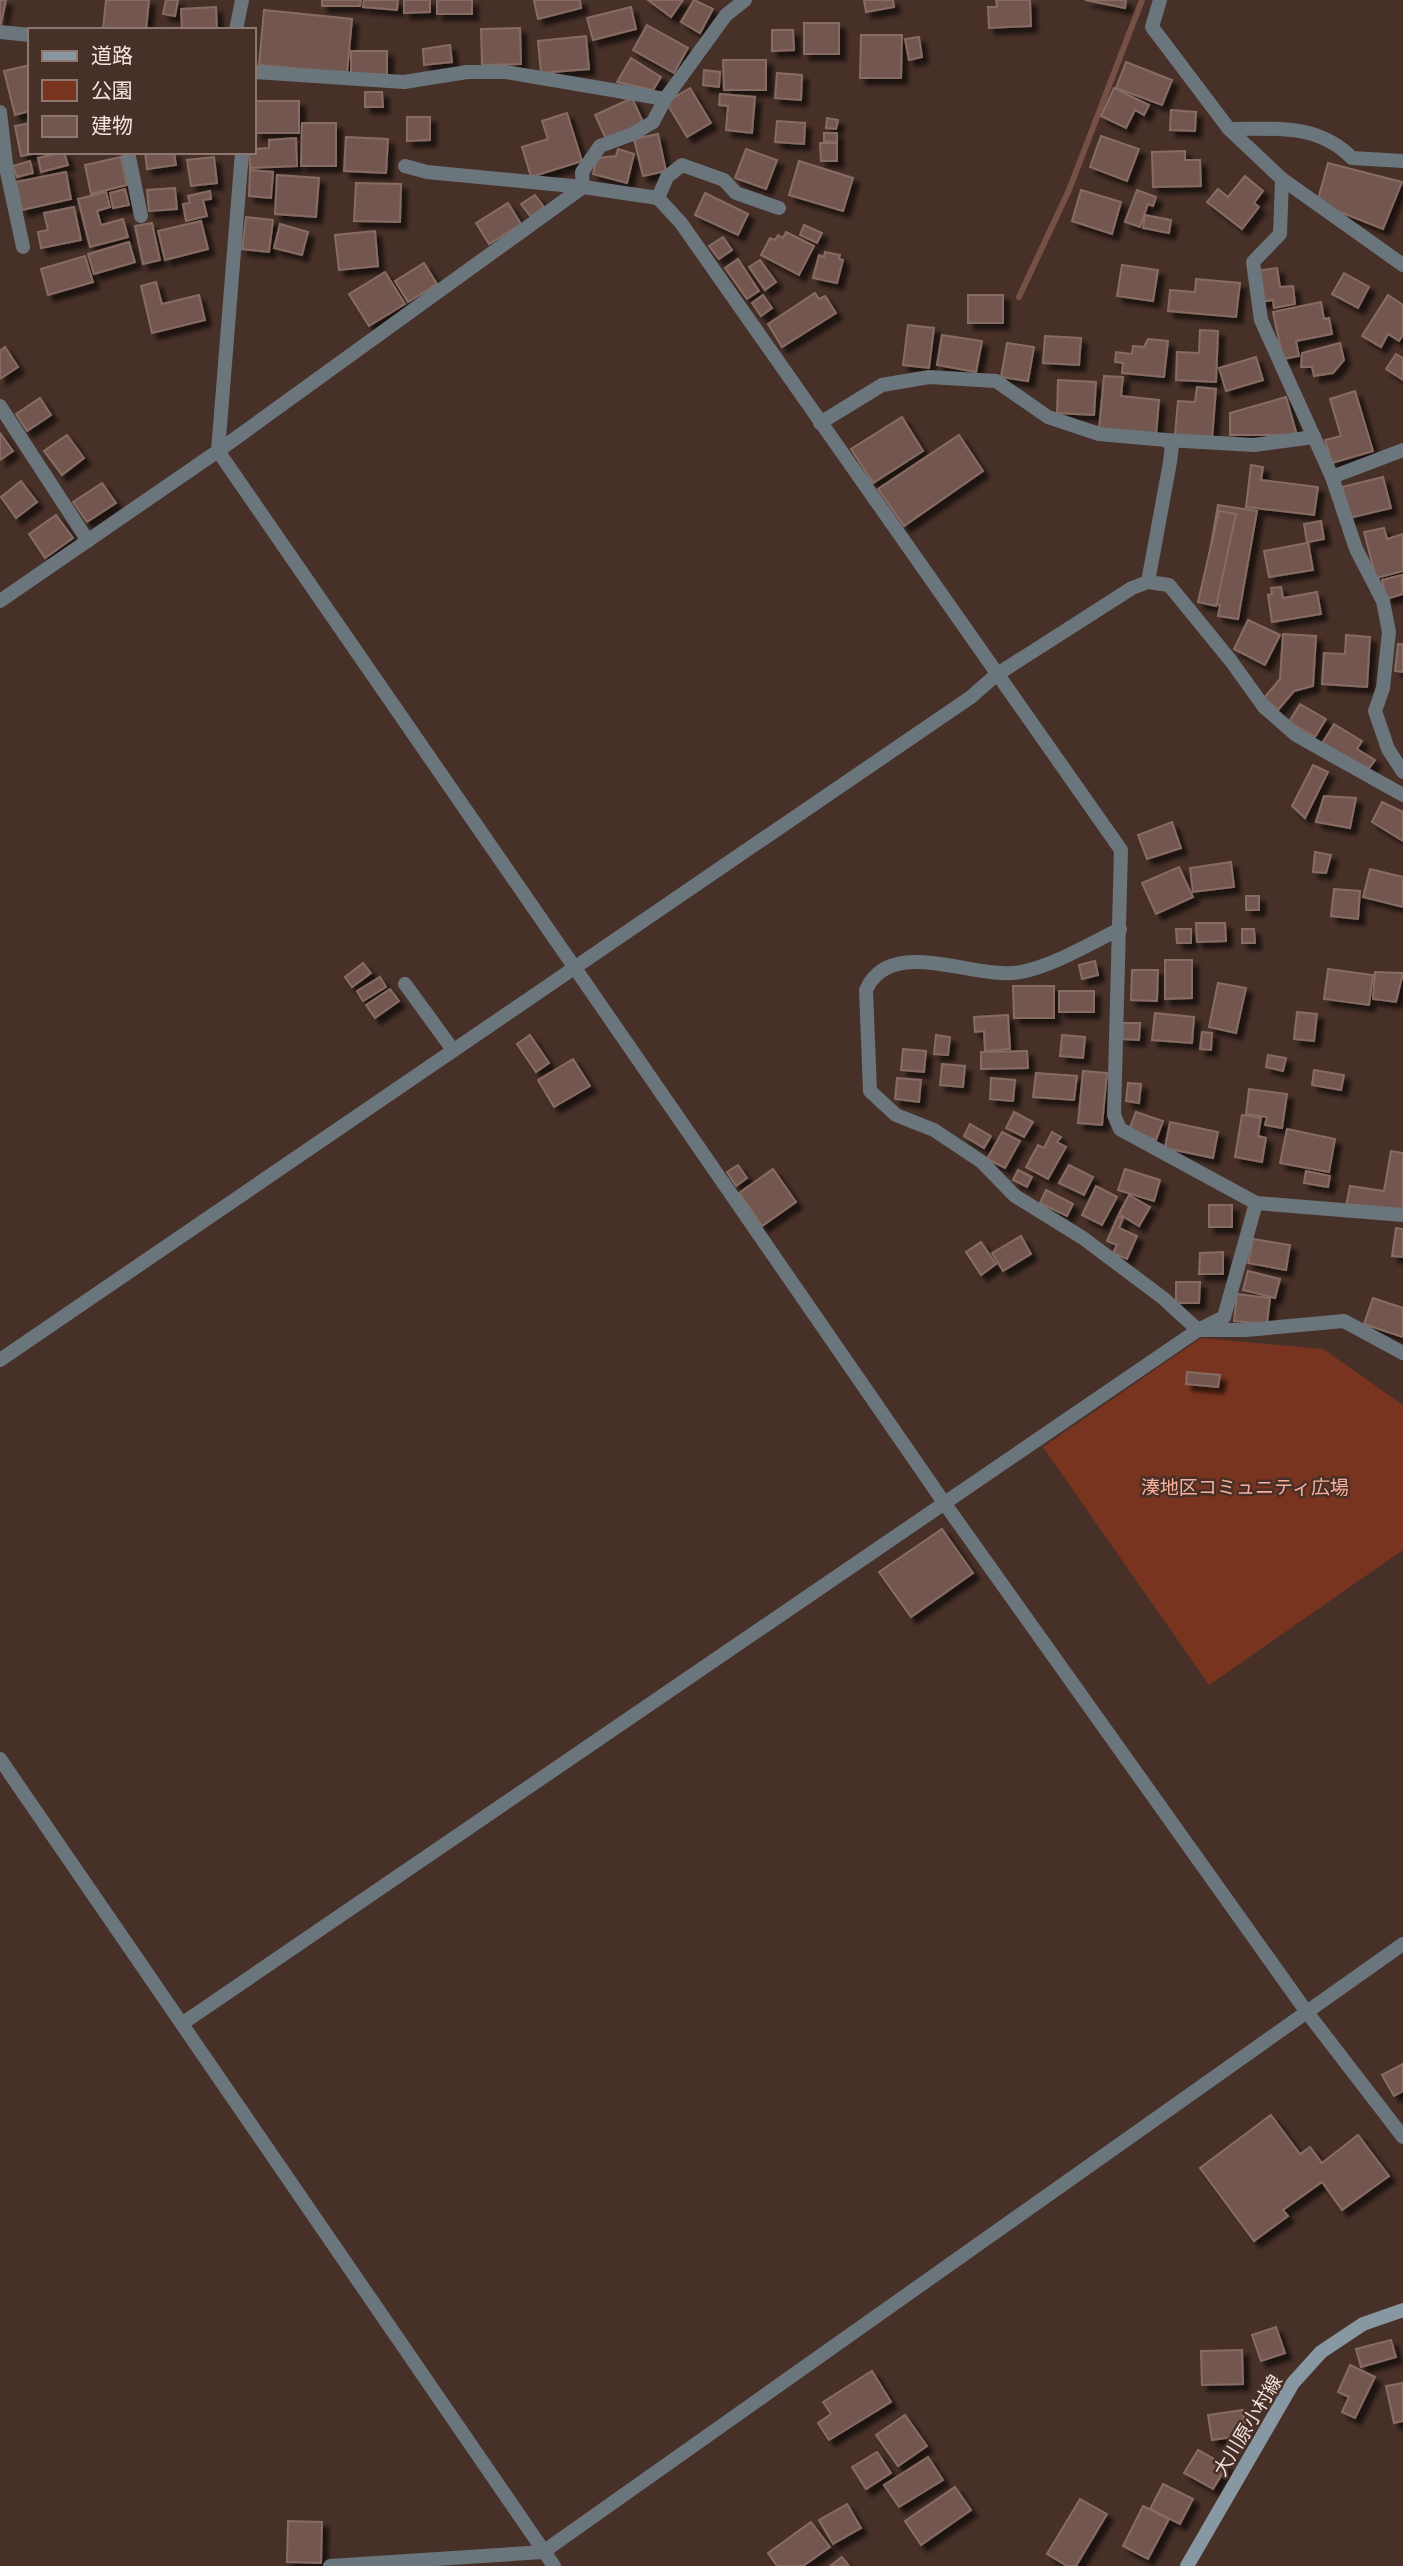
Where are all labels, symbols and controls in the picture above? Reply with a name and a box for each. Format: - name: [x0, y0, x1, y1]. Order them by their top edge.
- legend: [28, 28, 256, 154]
- text: 道路: [91, 42, 133, 67]
- text: 公園: [91, 77, 133, 102]
- text: 建物: [91, 112, 133, 137]
- park label: 湊地区コミュニティ広場: [1141, 1475, 1349, 1498]
- street label: 大川原小村線: [1208, 2370, 1286, 2480]

